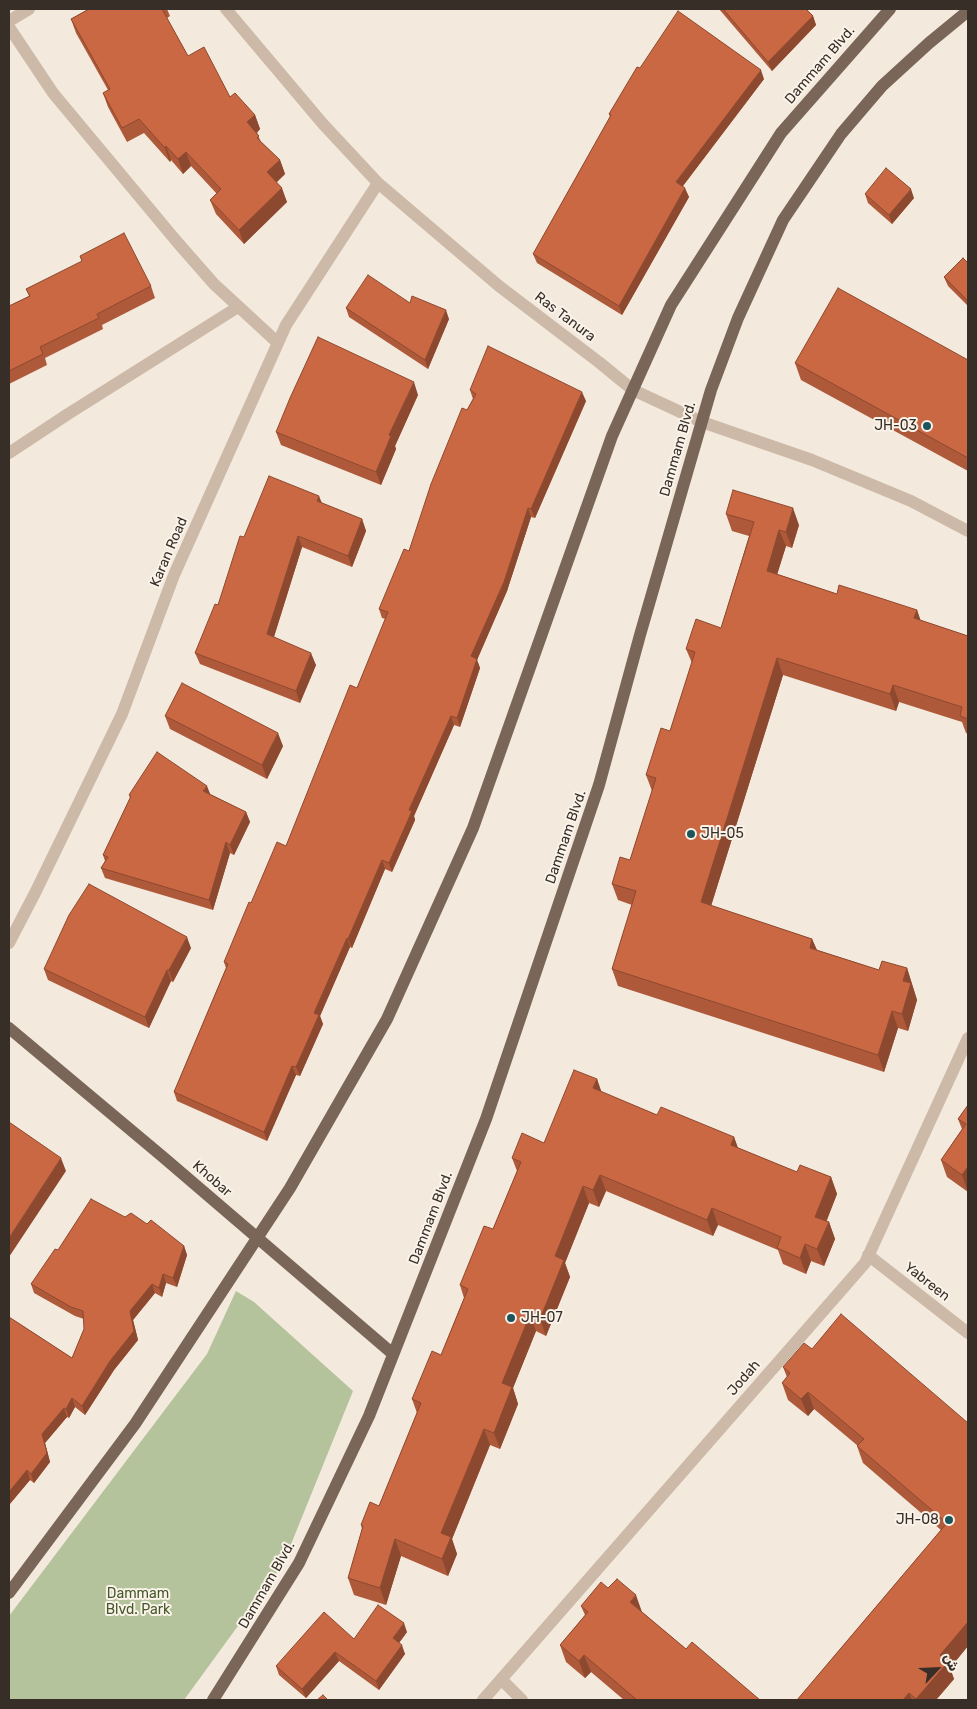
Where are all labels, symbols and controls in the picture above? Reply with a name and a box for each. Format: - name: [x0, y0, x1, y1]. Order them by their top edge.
- street label: Dammam Blvd.: [782, 23, 858, 107]
- street label: Ras Tanura: [531, 289, 599, 345]
- street label: Dammam Blvd.: [656, 400, 700, 498]
- place label: JH-03: [874, 418, 917, 434]
- marker: JH-03: [921, 420, 933, 432]
- street label: Karan Road: [147, 515, 191, 589]
- street label: Dammam Blvd.: [542, 788, 590, 886]
- place label: JH-05: [701, 826, 744, 842]
- marker: JH-05: [685, 828, 697, 840]
- street label: Khobar: [189, 1157, 235, 1201]
- street label: Dammam Blvd.: [406, 1169, 456, 1267]
- street label: Yabreen: [901, 1259, 953, 1305]
- place label: JH-07: [521, 1310, 563, 1326]
- marker: JH-07: [505, 1312, 517, 1324]
- street label: Jodah: [724, 1357, 764, 1399]
- place label: JH-08: [896, 1512, 939, 1528]
- marker: JH-08: [943, 1514, 955, 1526]
- street label: Dammam Blvd.: [235, 1538, 299, 1632]
- park label: Dammam Blvd. Park: [106, 1586, 170, 1618]
- north arrow: [912, 1644, 962, 1694]
- text: ش: [940, 1651, 963, 1674]

